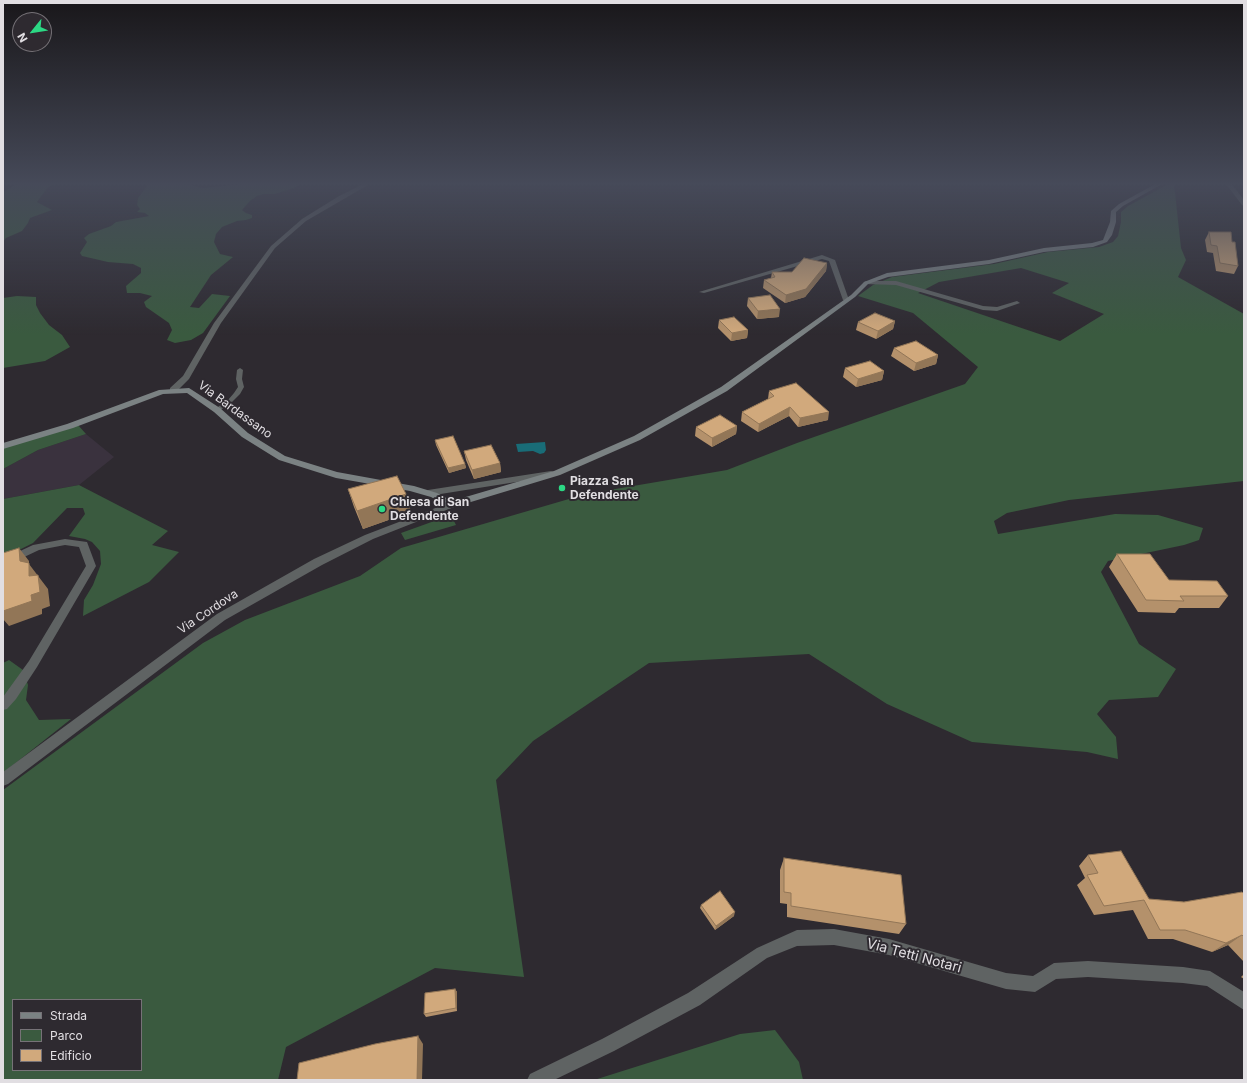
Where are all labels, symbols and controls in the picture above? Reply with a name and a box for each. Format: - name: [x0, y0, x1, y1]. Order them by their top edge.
- north arrow: [12, 12, 52, 52]
- text: N: [14, 30, 31, 45]
- street label: Via Bardassano: [195, 378, 275, 442]
- place label: Piazza San Defendente: [570, 474, 639, 502]
- marker: Piazza San Defendente: [557, 483, 567, 493]
- place label: Chiesa di San Defendente: [390, 495, 469, 523]
- marker: Chiesa di San Defendente: [377, 504, 387, 514]
- street label: Via Cordova: [175, 587, 241, 637]
- street label: Via Tetti Notari: [865, 935, 963, 977]
- legend: [12, 999, 142, 1071]
- text: Strada: [50, 1008, 87, 1023]
- text: Parco: [50, 1028, 83, 1043]
- text: Edificio: [50, 1048, 92, 1063]

